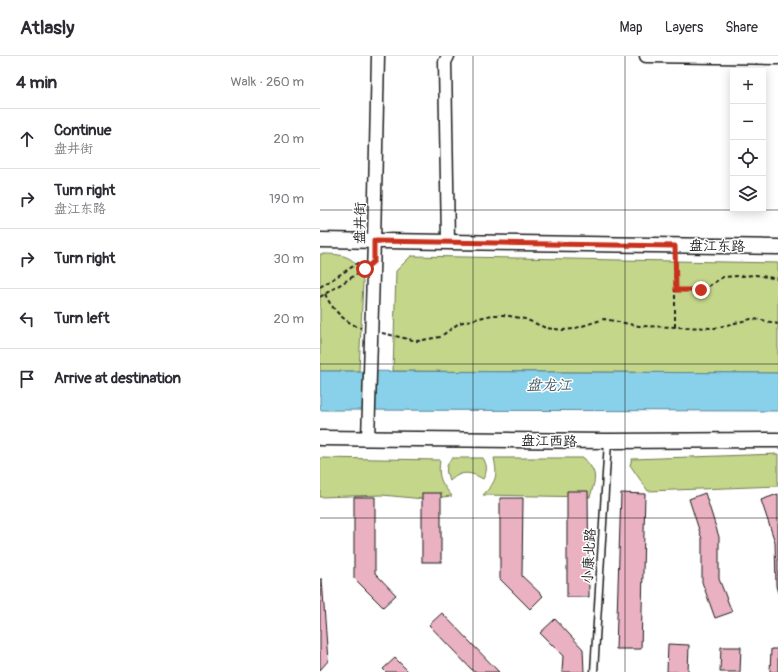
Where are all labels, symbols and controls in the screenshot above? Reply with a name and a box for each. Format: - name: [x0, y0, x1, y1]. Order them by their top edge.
- text: Atlasly: [20, 16, 74, 40]
- text: Map: [620, 19, 643, 36]
- text: Layers: [665, 19, 703, 36]
- text: Share: [725, 19, 758, 36]
- map controls: [730, 68, 766, 212]
- button: +: [730, 68, 766, 104]
- text: 4 min: [16, 72, 57, 93]
- text: Walk · 260 m: [230, 74, 304, 90]
- button: −: [730, 104, 766, 140]
- text: Continue: [54, 121, 112, 140]
- icon: ahead: [16, 128, 38, 150]
- text: 20 m: [273, 131, 304, 147]
- button: locate: [730, 140, 766, 176]
- text: 盘井街: [54, 141, 93, 157]
- button: layers: [730, 176, 766, 212]
- text: Turn right: [54, 181, 115, 200]
- icon: right: [16, 188, 38, 210]
- text: 190 m: [269, 191, 304, 207]
- text: 盘江东路: [54, 201, 106, 217]
- street label: 盘井街: [351, 202, 369, 244]
- street label: 盘江东路: [689, 237, 745, 255]
- icon: right: [16, 248, 38, 270]
- text: Turn right: [54, 249, 115, 268]
- text: 30 m: [274, 251, 304, 267]
- route start: [356, 260, 374, 278]
- route end: [692, 281, 710, 299]
- icon: left: [16, 308, 38, 330]
- text: Turn left: [54, 309, 110, 328]
- text: 20 m: [273, 311, 304, 327]
- icon: arrive: [16, 368, 38, 390]
- text: Arrive at destination: [54, 369, 181, 388]
- water label: 盘龙江: [526, 376, 572, 395]
- street label: 盘江西路: [521, 432, 577, 450]
- street label: 小康北路: [579, 528, 599, 584]

